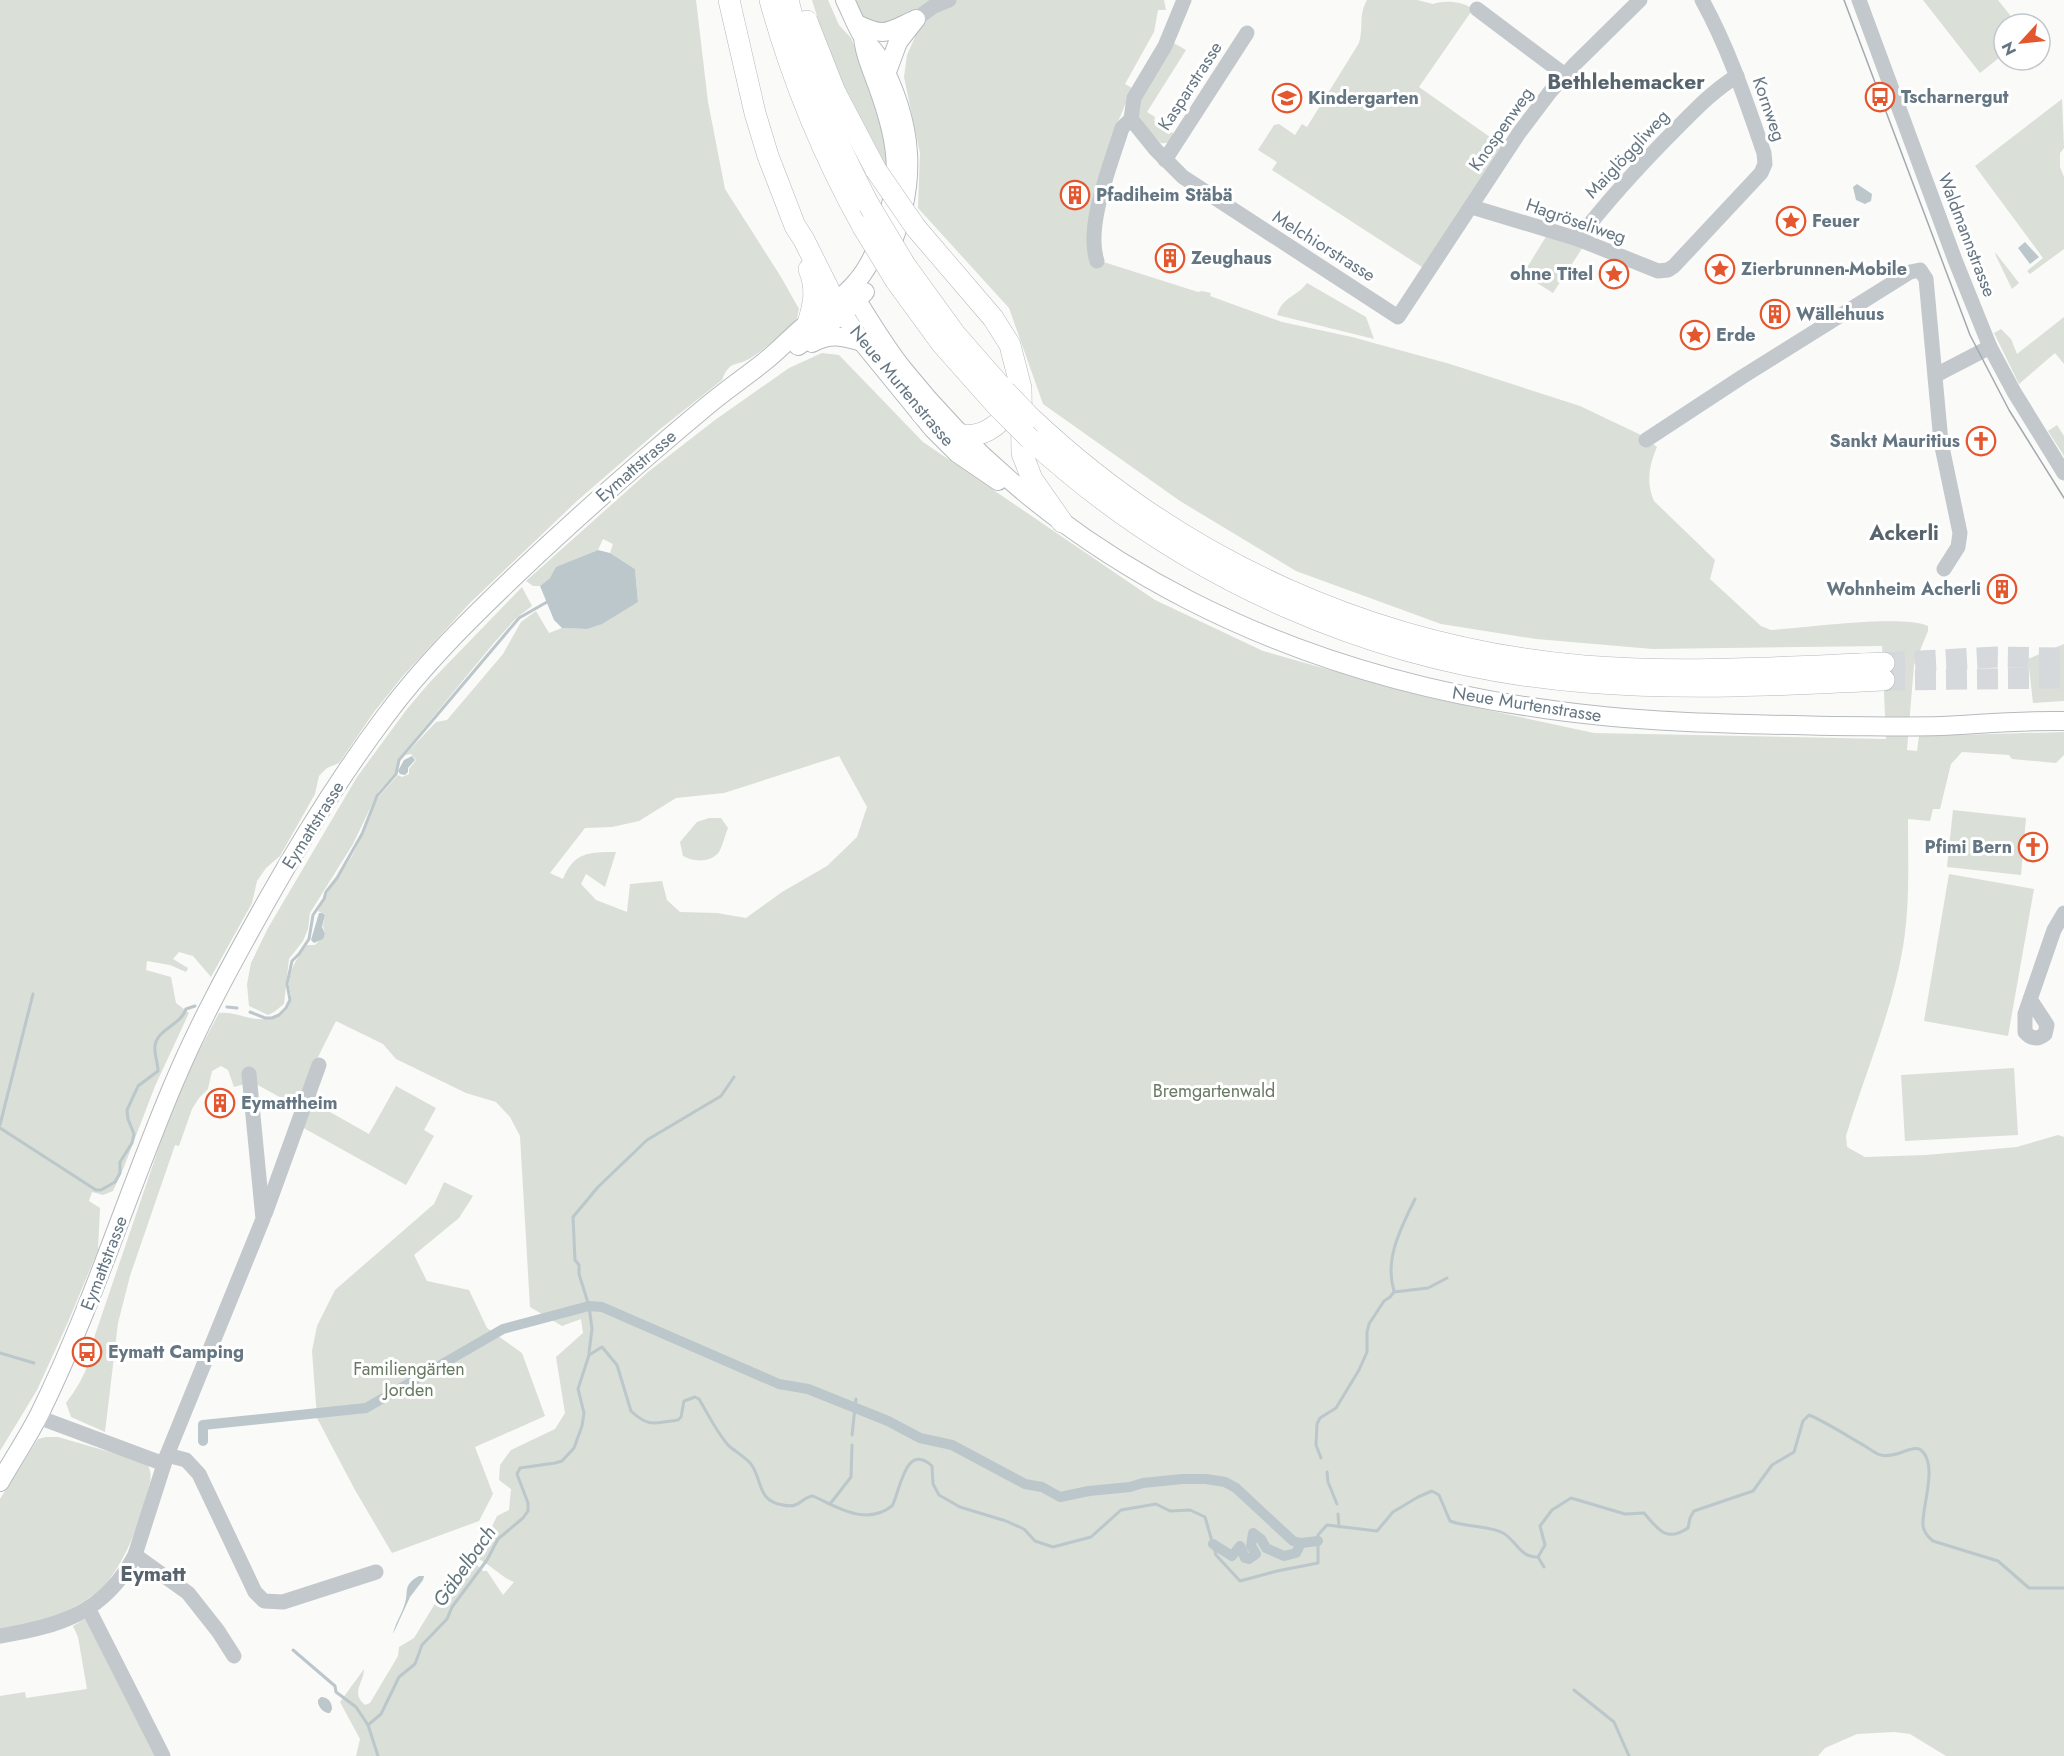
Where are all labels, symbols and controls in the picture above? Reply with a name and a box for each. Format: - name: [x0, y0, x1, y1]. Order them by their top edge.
- north arrow: [1992, 12, 2052, 72]
- street label: Kasparstrasse: [1151, 36, 1229, 136]
- text: N: [1996, 38, 2022, 59]
- district label: Bethlehemacker: [1547, 67, 1705, 97]
- street label: Kornweg: [1746, 73, 1792, 145]
- bus stop icon: Tscharnergut: [1864, 81, 1896, 113]
- school or university icon: Kindergarten: [1271, 82, 1303, 114]
- street label: Knospenweg: [1463, 82, 1539, 176]
- place label: Tscharnergut: [1901, 84, 2009, 110]
- place label: Kindergarten: [1308, 85, 1419, 111]
- street label: Maiglöggliweg: [1579, 104, 1675, 204]
- street label: Waldmannstrasse: [1931, 169, 2003, 301]
- building icon: Pfadiheim Stäbä: [1059, 179, 1091, 211]
- place label: Pfadiheim Stäbä: [1096, 182, 1233, 208]
- street label: Hagröseliweg: [1522, 192, 1630, 250]
- street label: Melchiorstrasse: [1268, 204, 1380, 288]
- place icon: Feuer: [1775, 205, 1807, 237]
- place label: Feuer: [1812, 208, 1860, 234]
- building icon: Zeughaus: [1154, 242, 1186, 274]
- place label: Zeughaus: [1191, 245, 1272, 271]
- place icon: Zierbrunnen-Mobile: [1704, 253, 1736, 285]
- place label: Zierbrunnen-Mobile: [1741, 256, 1907, 282]
- place icon: ohne Titel: [1598, 258, 1630, 290]
- place label: ohne Titel: [1510, 261, 1593, 287]
- building icon: Wällehuus: [1759, 298, 1791, 330]
- place label: Wällehuus: [1796, 301, 1884, 327]
- place icon: Erde: [1679, 319, 1711, 351]
- street label: Neue Murtenstrasse: [844, 320, 960, 452]
- place label: Erde: [1716, 322, 1756, 348]
- street label: Eymattstrasse: [590, 424, 682, 508]
- church icon: Sankt Mauritius: [1965, 425, 1997, 457]
- place label: Sankt Mauritius: [1829, 428, 1960, 454]
- district label: Ackerli: [1868, 518, 1939, 548]
- building icon: Wohnheim Acherli: [1986, 573, 2018, 605]
- place label: Wohnheim Acherli: [1826, 576, 1981, 602]
- street label: Neue Murtenstrasse: [1451, 679, 1603, 729]
- street label: Eymattstrasse: [276, 776, 350, 874]
- church icon: Pfimi Bern: [2017, 831, 2049, 863]
- place label: Pfimi Bern: [1924, 834, 2012, 860]
- park label: Bremgartenwald: [1153, 1078, 1275, 1104]
- building icon: Eymattheim: [204, 1087, 236, 1119]
- place label: Eymattheim: [241, 1090, 337, 1116]
- street label: Eymattstrasse: [74, 1212, 134, 1314]
- bus stop icon: Eymatt Camping: [71, 1336, 103, 1368]
- place label: Eymatt Camping: [108, 1339, 244, 1365]
- park label: Familiengärten Jorden: [353, 1356, 465, 1403]
- water label: Gäbelbach: [426, 1520, 503, 1613]
- district label: Eymatt: [120, 1559, 186, 1589]

